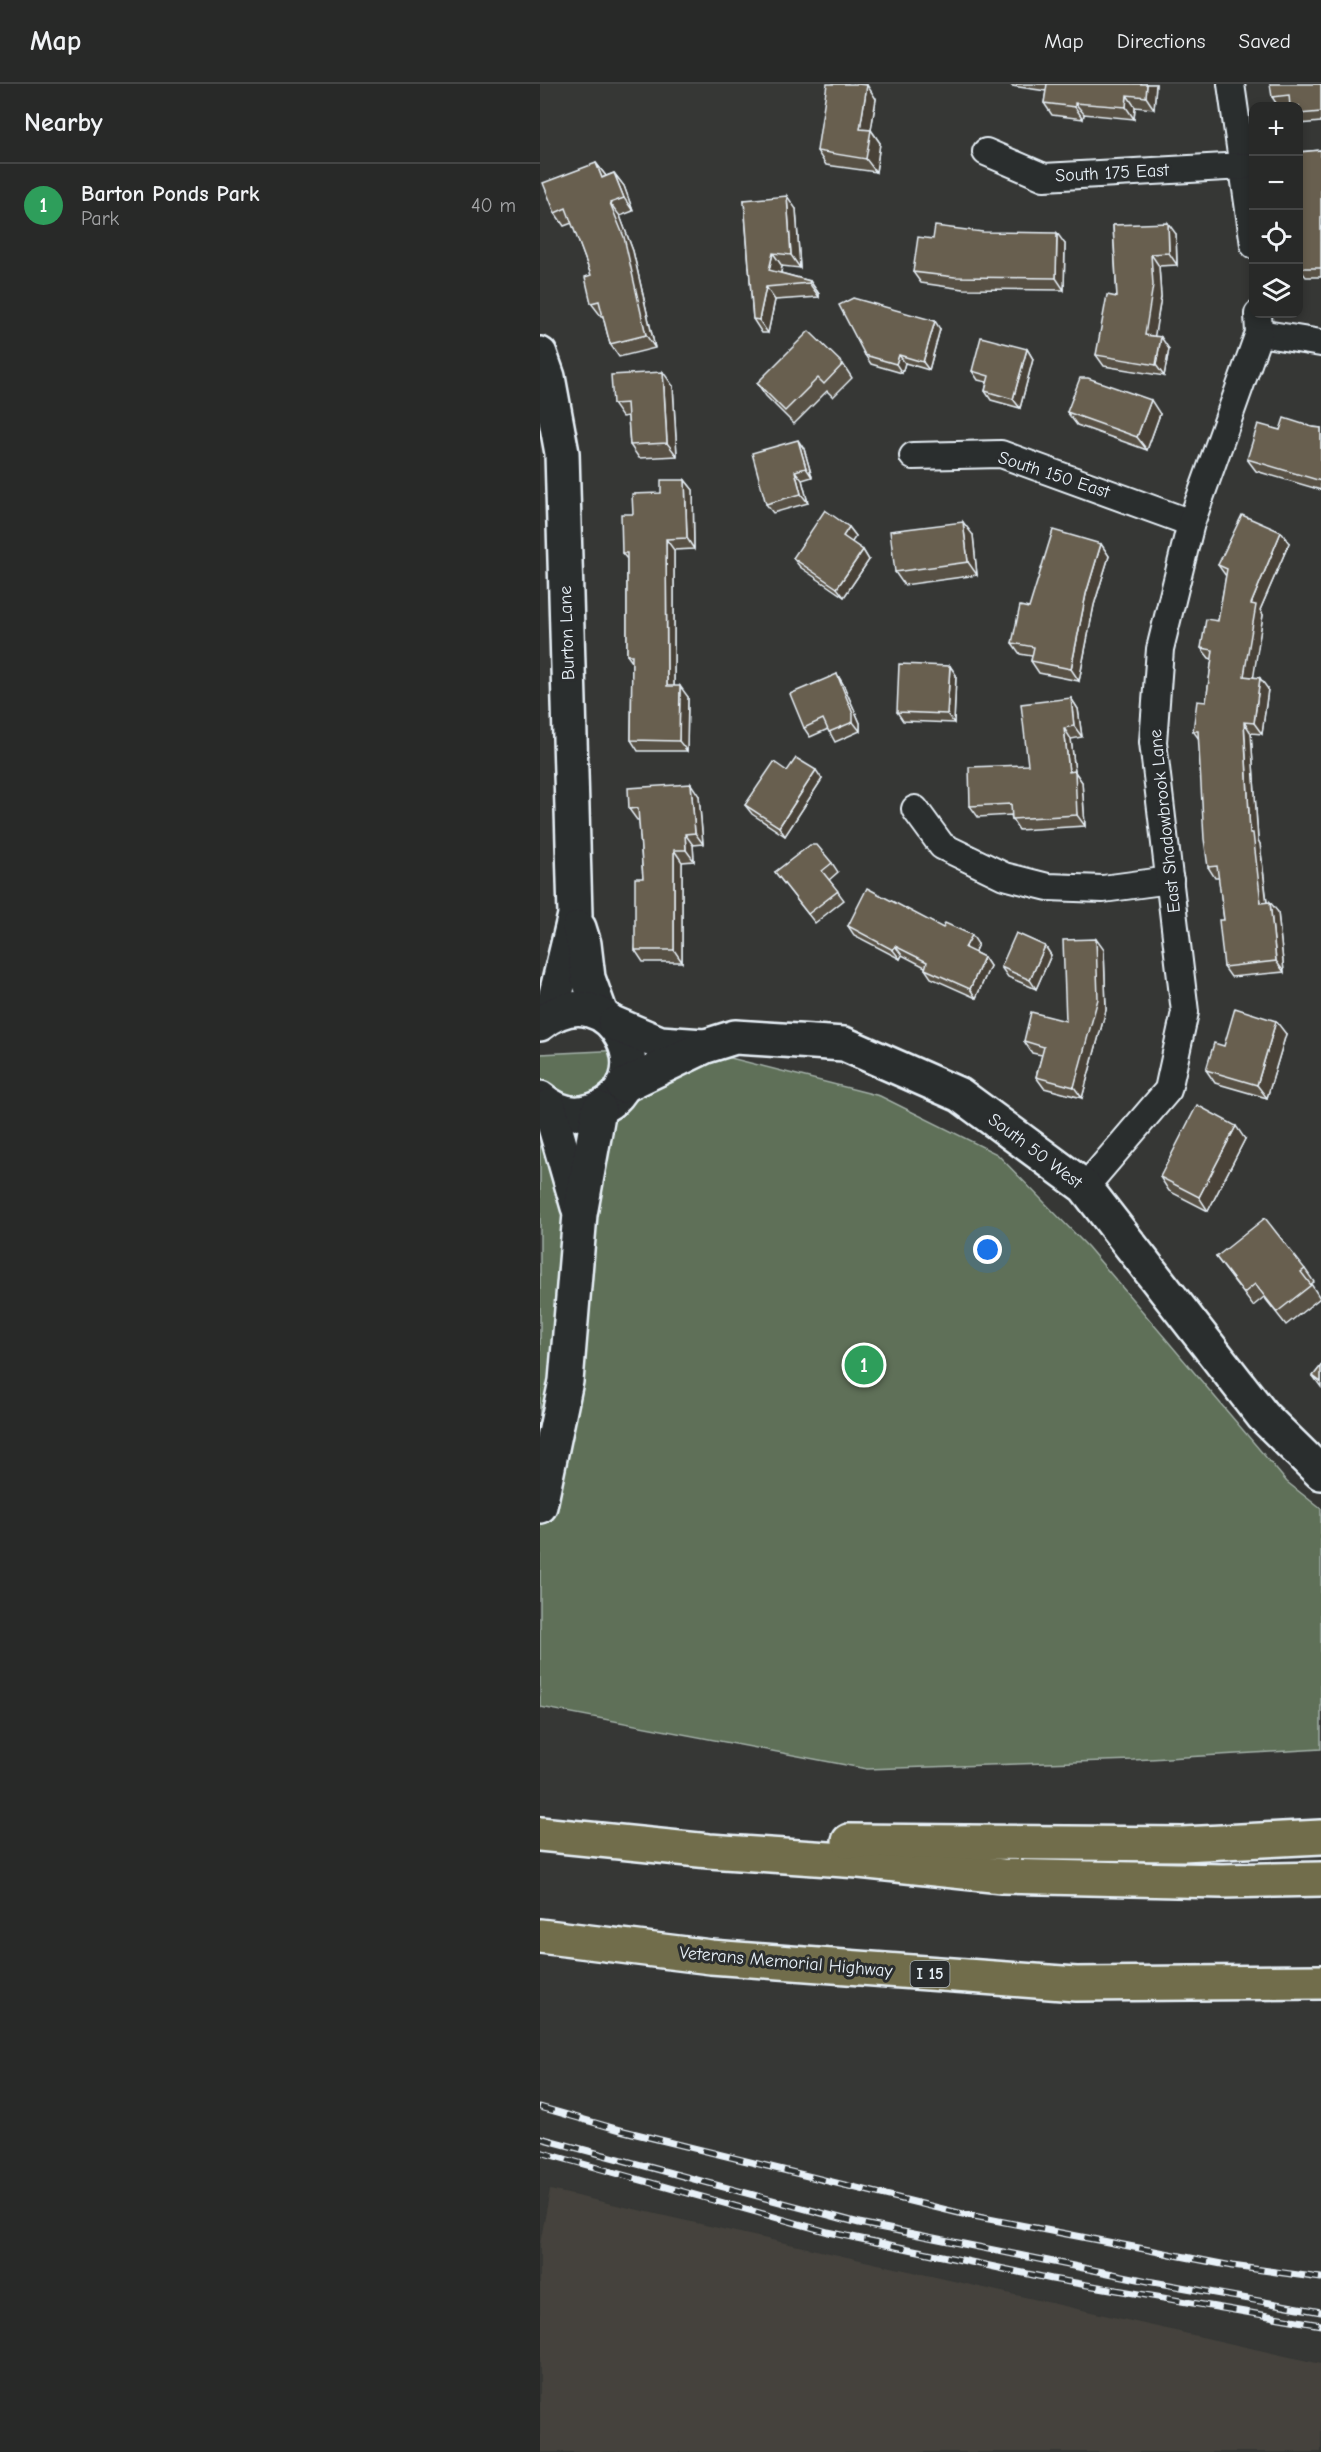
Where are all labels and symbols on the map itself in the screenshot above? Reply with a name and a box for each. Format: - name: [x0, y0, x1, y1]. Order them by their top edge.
- street label: South 175 East: [1055, 159, 1170, 186]
- street label: South 150 East: [996, 447, 1113, 503]
- street label: Burton Lane: [555, 585, 579, 681]
- street label: East Shadowbrook Lane: [1145, 728, 1185, 914]
- street label: South 50 West: [984, 1109, 1087, 1194]
- your location: [973, 1235, 1002, 1264]
- pin: 1: [844, 1342, 884, 1388]
- street label: Veterans Memorial Highway: [679, 1942, 894, 1982]
- road number: I 15: [910, 1961, 950, 1987]

